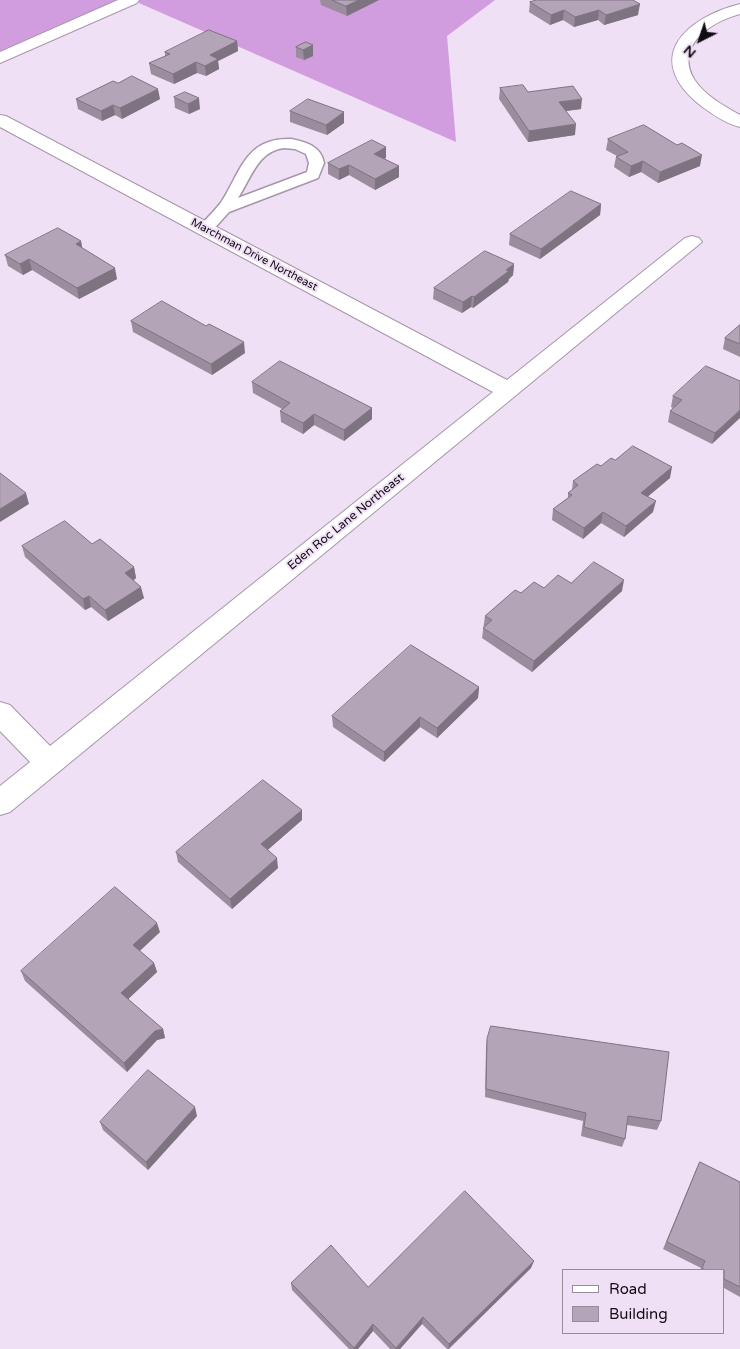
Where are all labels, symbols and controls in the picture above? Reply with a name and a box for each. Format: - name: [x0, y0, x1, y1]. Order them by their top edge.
- north arrow: [675, 15, 725, 65]
- text: N: [680, 42, 700, 62]
- street label: Marchman Drive Northeast: [188, 216, 320, 294]
- street label: Eden Roc Lane Northeast: [285, 471, 407, 573]
- legend: [562, 1269, 725, 1334]
- text: Road: [609, 1280, 647, 1298]
- text: Building: [609, 1305, 668, 1323]

